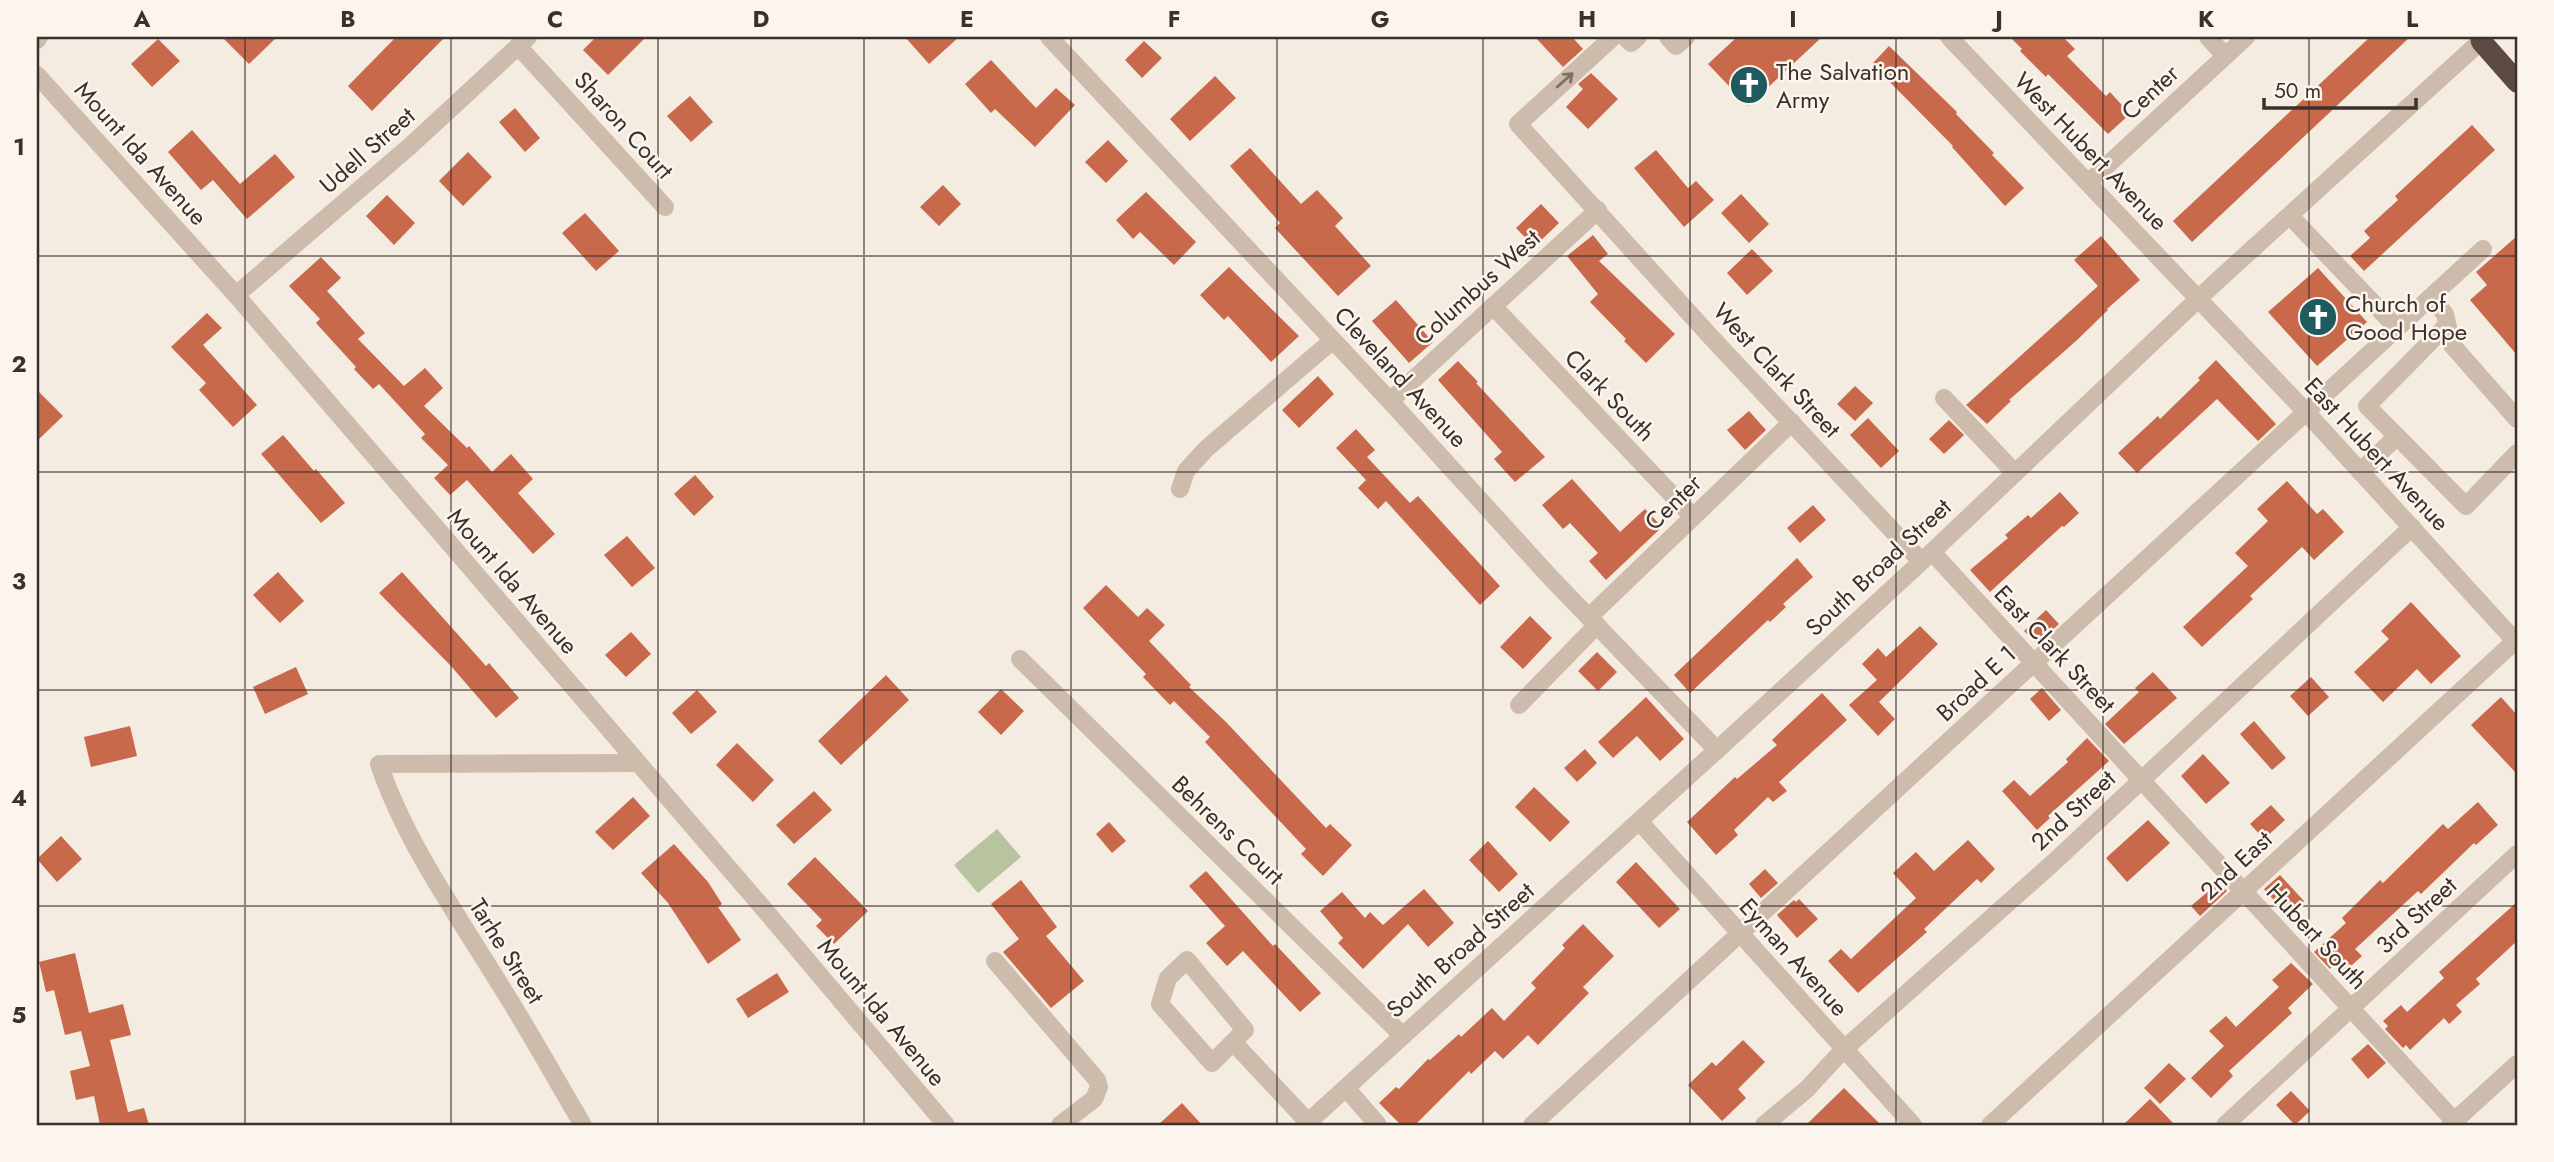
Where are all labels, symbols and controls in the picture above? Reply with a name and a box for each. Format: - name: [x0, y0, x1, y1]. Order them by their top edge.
- text: A: [133, 2, 151, 36]
- text: B: [340, 2, 356, 36]
- text: C: [547, 2, 563, 36]
- text: D: [753, 2, 770, 36]
- text: E: [960, 2, 974, 36]
- text: F: [1168, 2, 1180, 36]
- text: G: [1371, 2, 1389, 36]
- text: H: [1578, 2, 1596, 36]
- text: I: [1789, 2, 1797, 36]
- text: J: [1991, 2, 2003, 36]
- text: K: [2198, 2, 2215, 36]
- text: L: [2406, 2, 2419, 36]
- place label: The Salvation Army: [1776, 54, 1909, 117]
- street label: Center: [2113, 56, 2187, 128]
- street label: Sharon Court: [566, 63, 682, 187]
- church icon: The Salvation Army: [1728, 64, 1770, 106]
- street label: West Hubert Avenue: [2006, 64, 2176, 238]
- scale bar: [2264, 66, 2416, 110]
- one-way arrow: [1556, 72, 1573, 89]
- street label: Mount Ida Avenue: [67, 73, 215, 233]
- text: 50 m: [2274, 76, 2321, 106]
- street label: Udell Street: [312, 98, 423, 201]
- text: 1: [13, 130, 25, 164]
- street label: Columbus West: [1406, 221, 1548, 353]
- place label: Church of Good Hope: [2345, 286, 2467, 349]
- street label: West Clark Street: [1705, 295, 1849, 446]
- church icon: Church of Good Hope: [2297, 296, 2339, 338]
- street label: Cleveland Avenue: [1326, 299, 1476, 455]
- street label: Clark South: [1557, 341, 1663, 449]
- text: 2: [11, 347, 27, 381]
- street label: East Hubert Avenue: [2296, 369, 2458, 539]
- street label: Center: [1636, 465, 1710, 538]
- street label: South Broad Street: [1797, 490, 1959, 644]
- street label: Mount Ida Avenue: [440, 500, 586, 662]
- text: 3: [12, 564, 26, 598]
- street label: East Clark Street: [1986, 577, 2124, 721]
- street label: Broad E 1: [1928, 637, 2024, 729]
- street label: 2nd Street: [2023, 761, 2123, 858]
- street label: Behrens Court: [1164, 767, 1292, 893]
- text: 4: [11, 781, 27, 815]
- street label: 2nd East: [2192, 822, 2280, 908]
- street label: 3rd Street: [2368, 868, 2464, 962]
- street label: South Broad Street: [1378, 874, 1542, 1026]
- street label: Hubert South: [2258, 875, 2376, 997]
- street label: Eyman Avenue: [1731, 890, 1857, 1024]
- street label: Tarhe Street: [461, 892, 553, 1010]
- street label: Mount Ida Avenue: [810, 930, 954, 1094]
- text: 5: [12, 998, 26, 1032]

